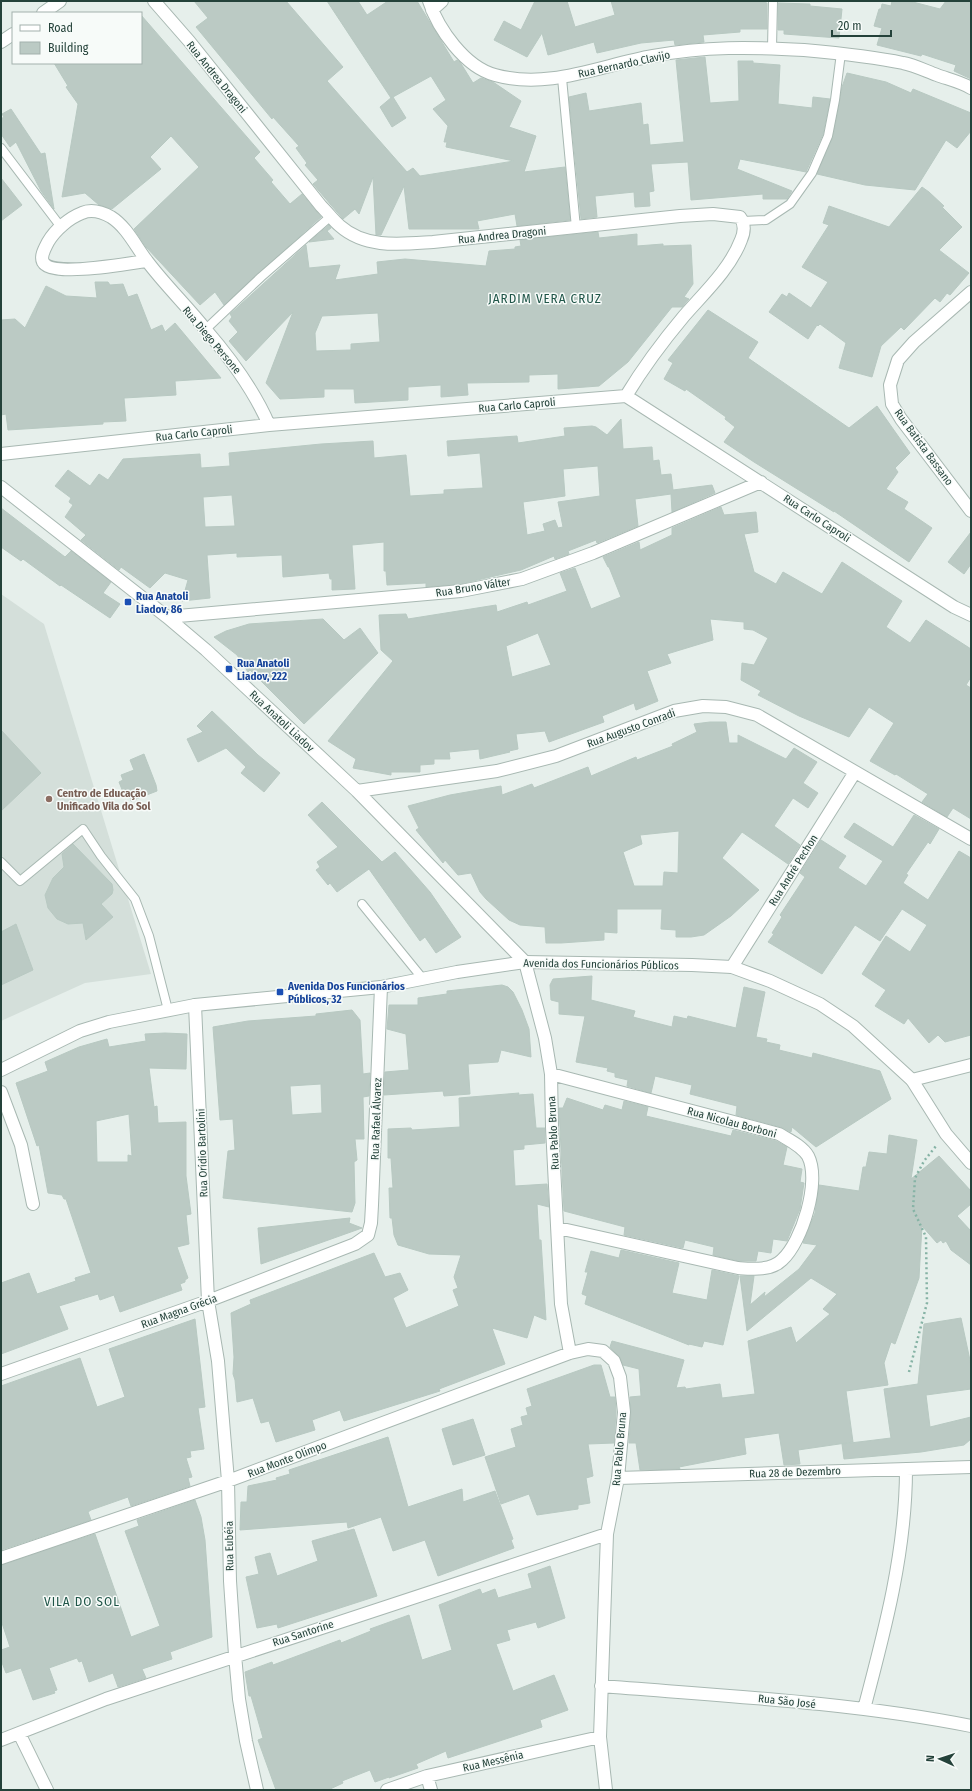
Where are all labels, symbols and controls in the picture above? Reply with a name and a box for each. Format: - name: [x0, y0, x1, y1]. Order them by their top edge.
- legend: [12, 12, 142, 64]
- scale bar: [832, 12, 891, 38]
- text: 20 m: [838, 19, 862, 33]
- text: Road: [48, 21, 73, 35]
- street label: Rua Andrea Dragoni: [184, 39, 250, 116]
- text: Building: [48, 41, 89, 55]
- street label: Rua Bernardo Clavijo: [577, 48, 672, 81]
- street label: Rua Andrea Dragoni: [457, 224, 547, 247]
- district label: JARDIM VERA CRUZ: [488, 291, 602, 306]
- street label: Rua Diego Persone: [180, 304, 244, 377]
- street label: Rua Carlo Caproli: [478, 396, 556, 415]
- street label: Rua Batista Bassano: [892, 407, 956, 488]
- street label: Rua Carlo Caproli: [155, 423, 233, 444]
- street label: Rua Carlo Caproli: [781, 492, 853, 545]
- street label: Rua Bruno Válter: [435, 575, 512, 600]
- place label: Rua Anatoli Liadov, 86: [136, 590, 188, 616]
- marker: Rua Anatoli Liadov, 86: [123, 597, 133, 607]
- place label: Rua Anatoli Liadov, 222: [237, 657, 289, 683]
- marker: Rua Anatoli Liadov, 222: [224, 664, 234, 674]
- street label: Rua Anatoli Liadov: [247, 688, 317, 755]
- street label: Rua Augusto Conradi: [585, 706, 677, 750]
- place label: Centro de Educação Unificado Vila do Sol: [57, 787, 151, 813]
- marker: Centro de Educação Unificado Vila do Sol: [44, 794, 54, 804]
- street label: Rua André Pechon: [766, 832, 821, 908]
- street label: Avenida dos Funcionários Públicos: [523, 957, 679, 972]
- place label: Avenida Dos Funcionários Públicos, 32: [287, 980, 405, 1006]
- marker: Avenida Dos Funcionários Públicos, 32: [275, 987, 285, 997]
- street label: Rua Rafael Álvarez: [368, 1077, 384, 1160]
- street label: Rua Pablo Bruna: [545, 1096, 562, 1170]
- street label: Rua Nicolau Borboni: [686, 1104, 778, 1141]
- street label: Rua Orídio Bartolini: [194, 1108, 211, 1198]
- street label: Rua Magna Grécia: [139, 1292, 219, 1331]
- street label: Rua Pablo Bruna: [610, 1412, 629, 1487]
- street label: Rua Monte Olimpo: [246, 1438, 329, 1480]
- street label: Rua 28 de Dezembro: [749, 1464, 841, 1481]
- street label: Rua Eubéia: [223, 1521, 236, 1571]
- district label: VILA DO SOL: [44, 1594, 120, 1609]
- street label: Rua Santorine: [271, 1617, 335, 1649]
- street label: Rua São José: [757, 1692, 816, 1711]
- north arrow: [920, 1739, 960, 1779]
- street label: Rua Messênia: [462, 1748, 525, 1775]
- text: N: [924, 1755, 937, 1762]

